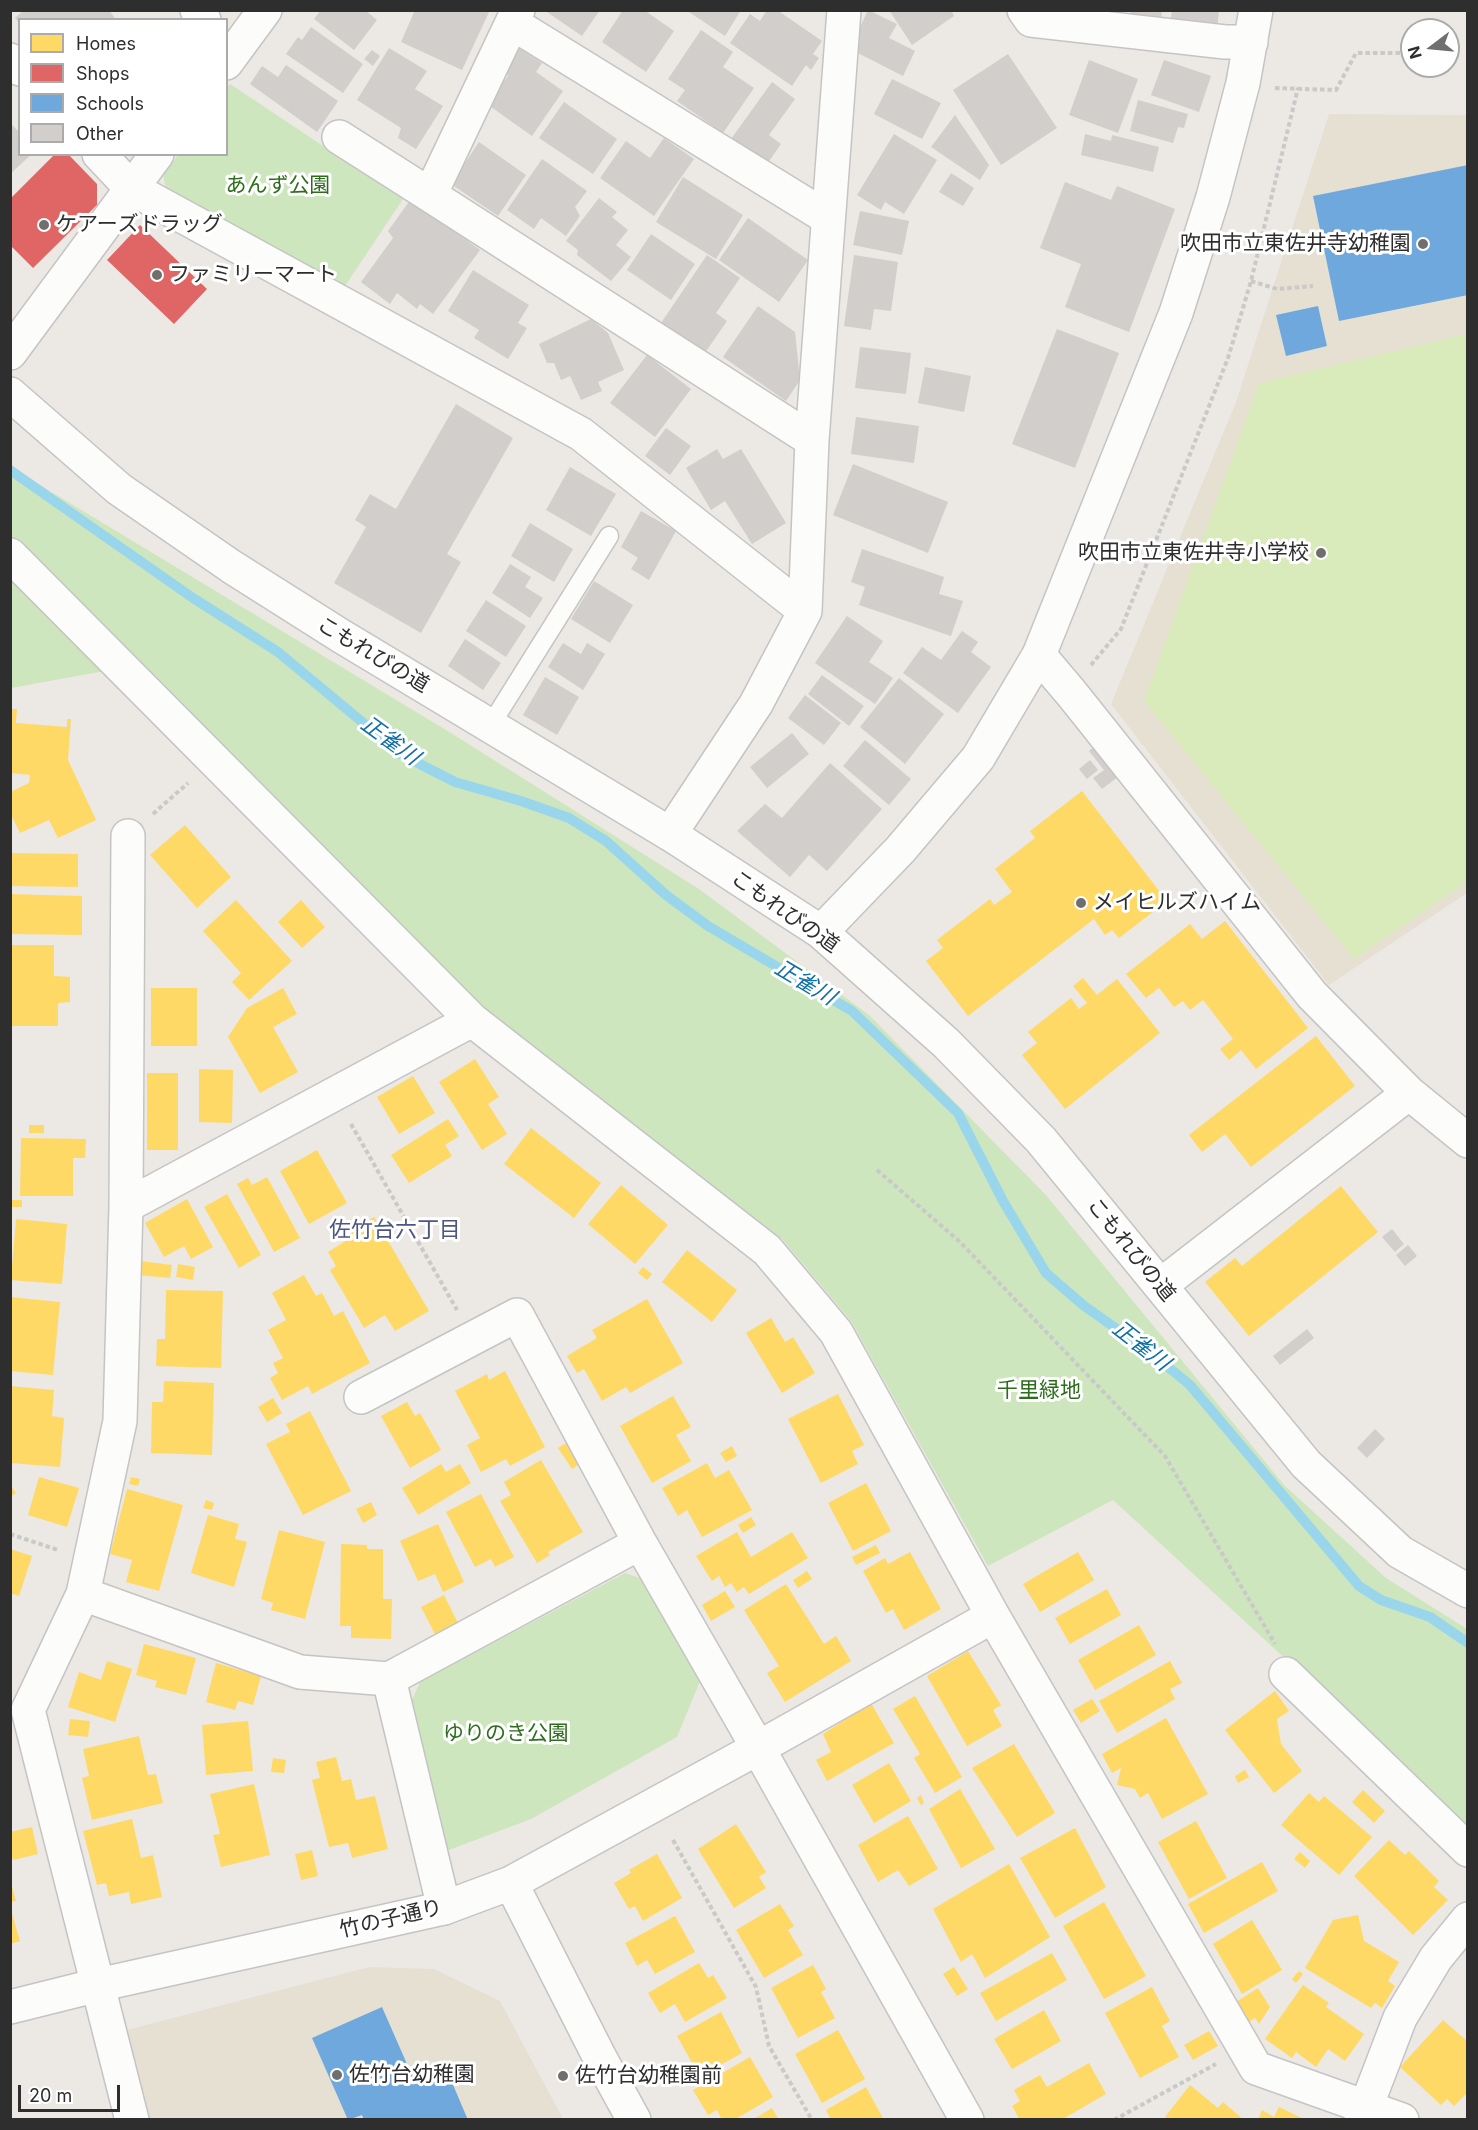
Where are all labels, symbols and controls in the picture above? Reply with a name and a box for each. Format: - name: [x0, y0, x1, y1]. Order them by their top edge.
- legend: [18, 18, 228, 156]
- north arrow: [1400, 18, 1460, 78]
- text: Homes: [76, 33, 136, 54]
- text: N: [1403, 44, 1426, 61]
- text: Shops: [76, 63, 130, 84]
- text: Schools: [76, 93, 144, 114]
- text: Other: [76, 123, 124, 144]
- park label: あんず公園: [226, 173, 330, 199]
- place label: ケアーズドラッグ: [56, 212, 223, 238]
- marker: ケアーズドラッグ: [37, 218, 51, 232]
- place label: 吹田市立東佐井寺幼稚園: [1180, 231, 1411, 257]
- marker: 吹田市立東佐井寺幼稚園: [1416, 237, 1430, 251]
- place label: ファミリーマート: [169, 262, 337, 288]
- marker: ファミリーマート: [150, 268, 164, 282]
- place label: 吹田市立東佐井寺小学校: [1078, 540, 1309, 566]
- marker: 吹田市立東佐井寺小学校: [1314, 546, 1328, 560]
- street label: こもれびの道: [313, 612, 433, 698]
- water label: 正雀川: [356, 711, 424, 771]
- street label: こもれびの道: [726, 866, 844, 958]
- place label: メイヒルズハイム: [1093, 890, 1261, 916]
- marker: メイヒルズハイム: [1074, 896, 1088, 910]
- water label: 正雀川: [770, 955, 840, 1011]
- street label: こもれびの道: [1082, 1193, 1180, 1307]
- district label: 佐竹台六丁目: [329, 1217, 461, 1243]
- water label: 正雀川: [1107, 1315, 1175, 1377]
- park label: 千里緑地: [997, 1378, 1081, 1404]
- park label: ゆりのき公園: [443, 1721, 569, 1747]
- street label: 竹の子通り: [337, 1895, 445, 1943]
- place label: 佐竹台幼稚園: [349, 2062, 475, 2088]
- place label: 佐竹台幼稚園前: [575, 2063, 722, 2089]
- marker: 佐竹台幼稚園: [330, 2068, 344, 2082]
- marker: 佐竹台幼稚園前: [556, 2069, 570, 2083]
- scale bar: [21, 2073, 123, 2111]
- text: 20 m: [29, 2085, 72, 2106]

